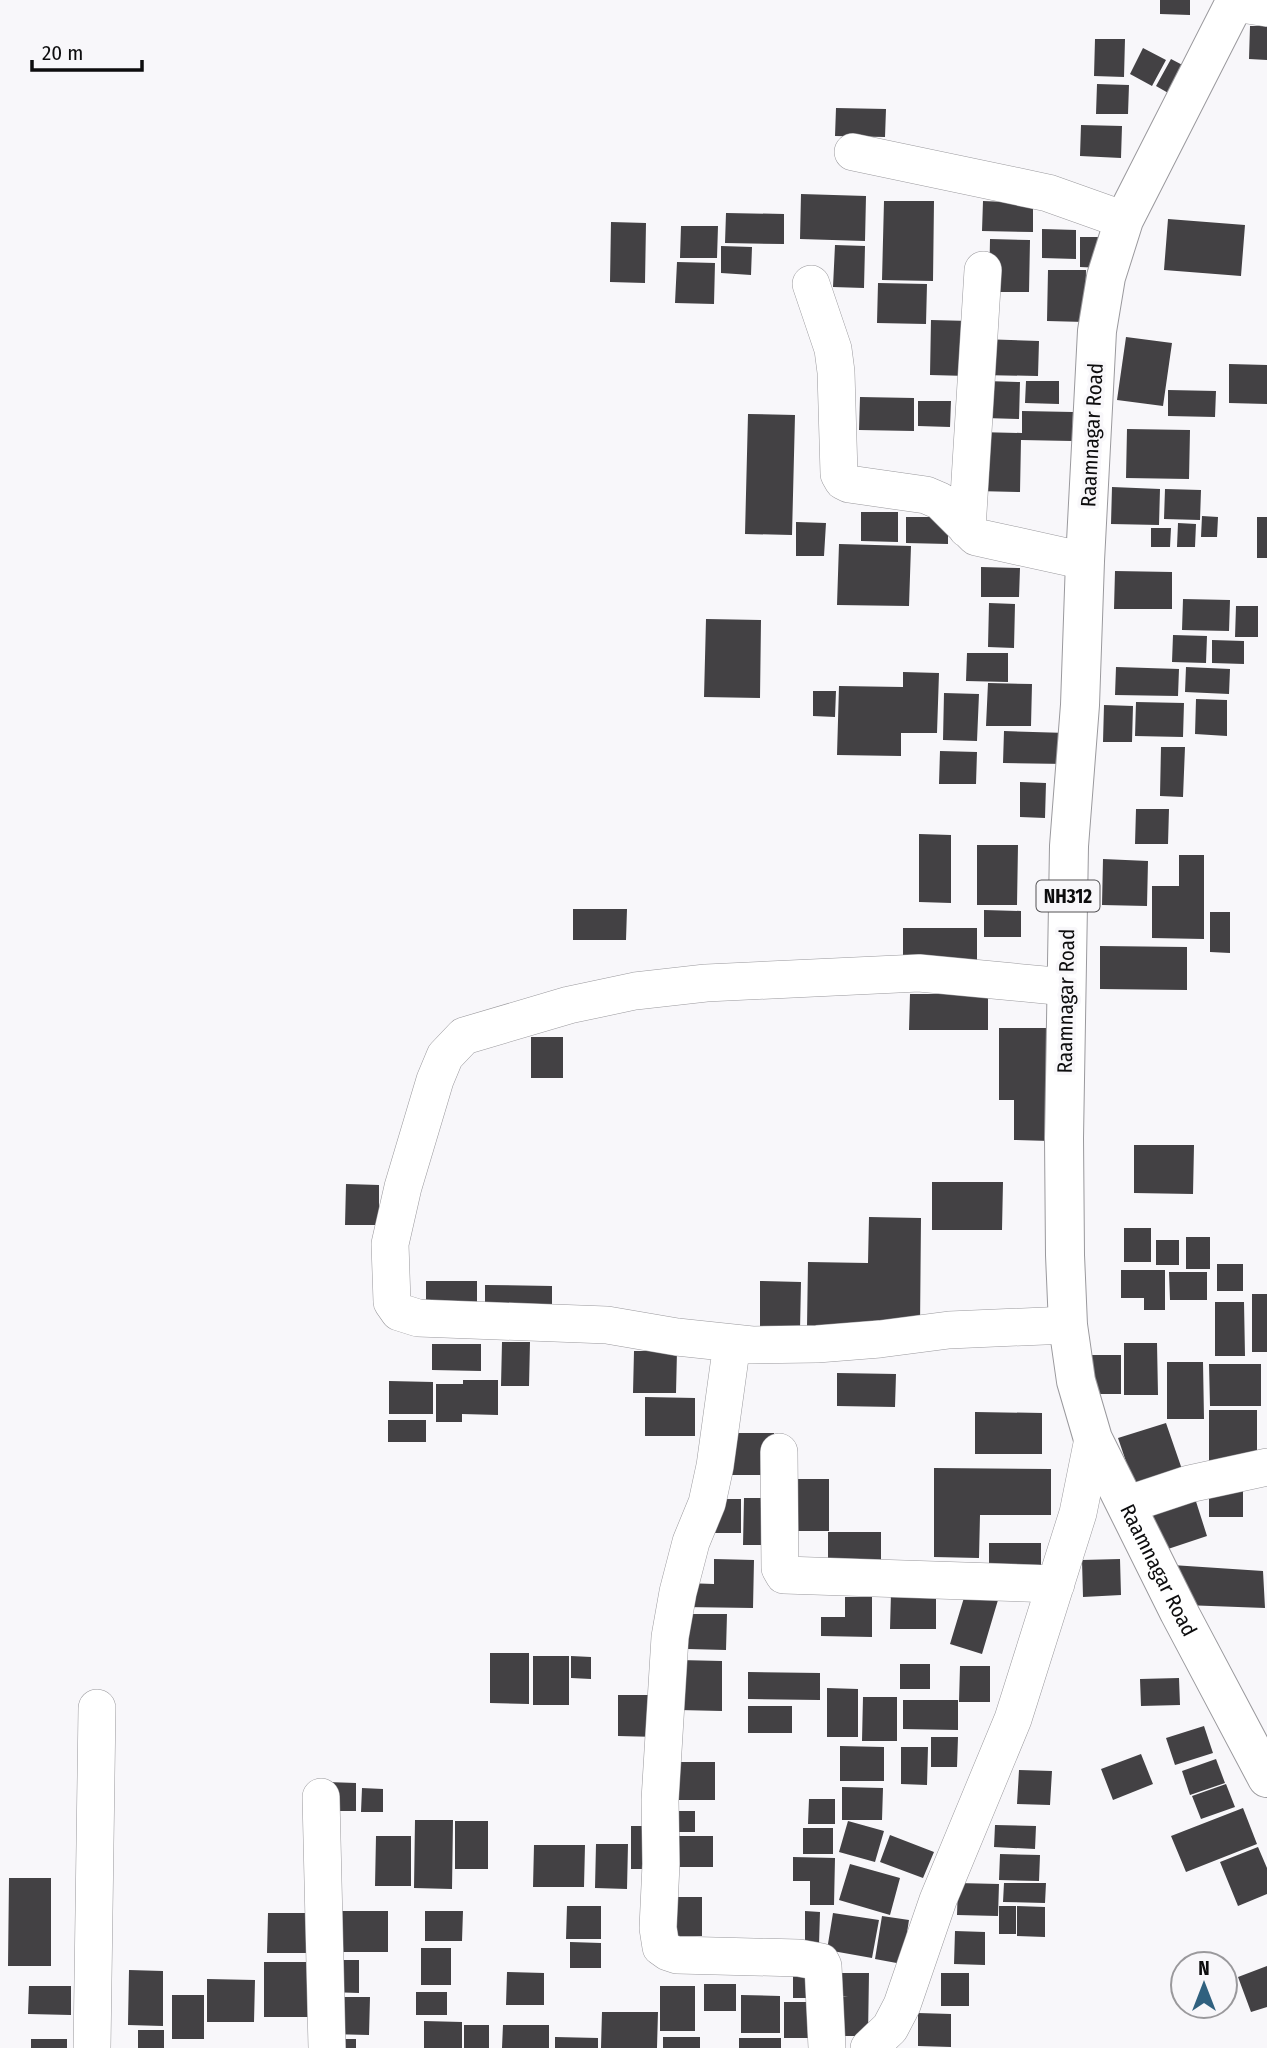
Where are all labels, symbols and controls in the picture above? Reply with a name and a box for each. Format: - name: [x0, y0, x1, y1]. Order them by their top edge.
- scale bar: [32, 28, 142, 72]
- text: 20 m: [42, 40, 83, 66]
- street label: Raamnagar Road: [1075, 362, 1109, 508]
- road number: NH312: [1036, 880, 1100, 912]
- street label: Raamnagar Road: [1052, 928, 1080, 1074]
- street label: Raamnagar Road: [1114, 1500, 1203, 1641]
- north arrow: [1169, 1950, 1239, 2020]
- text: N: [1198, 1957, 1210, 1980]

